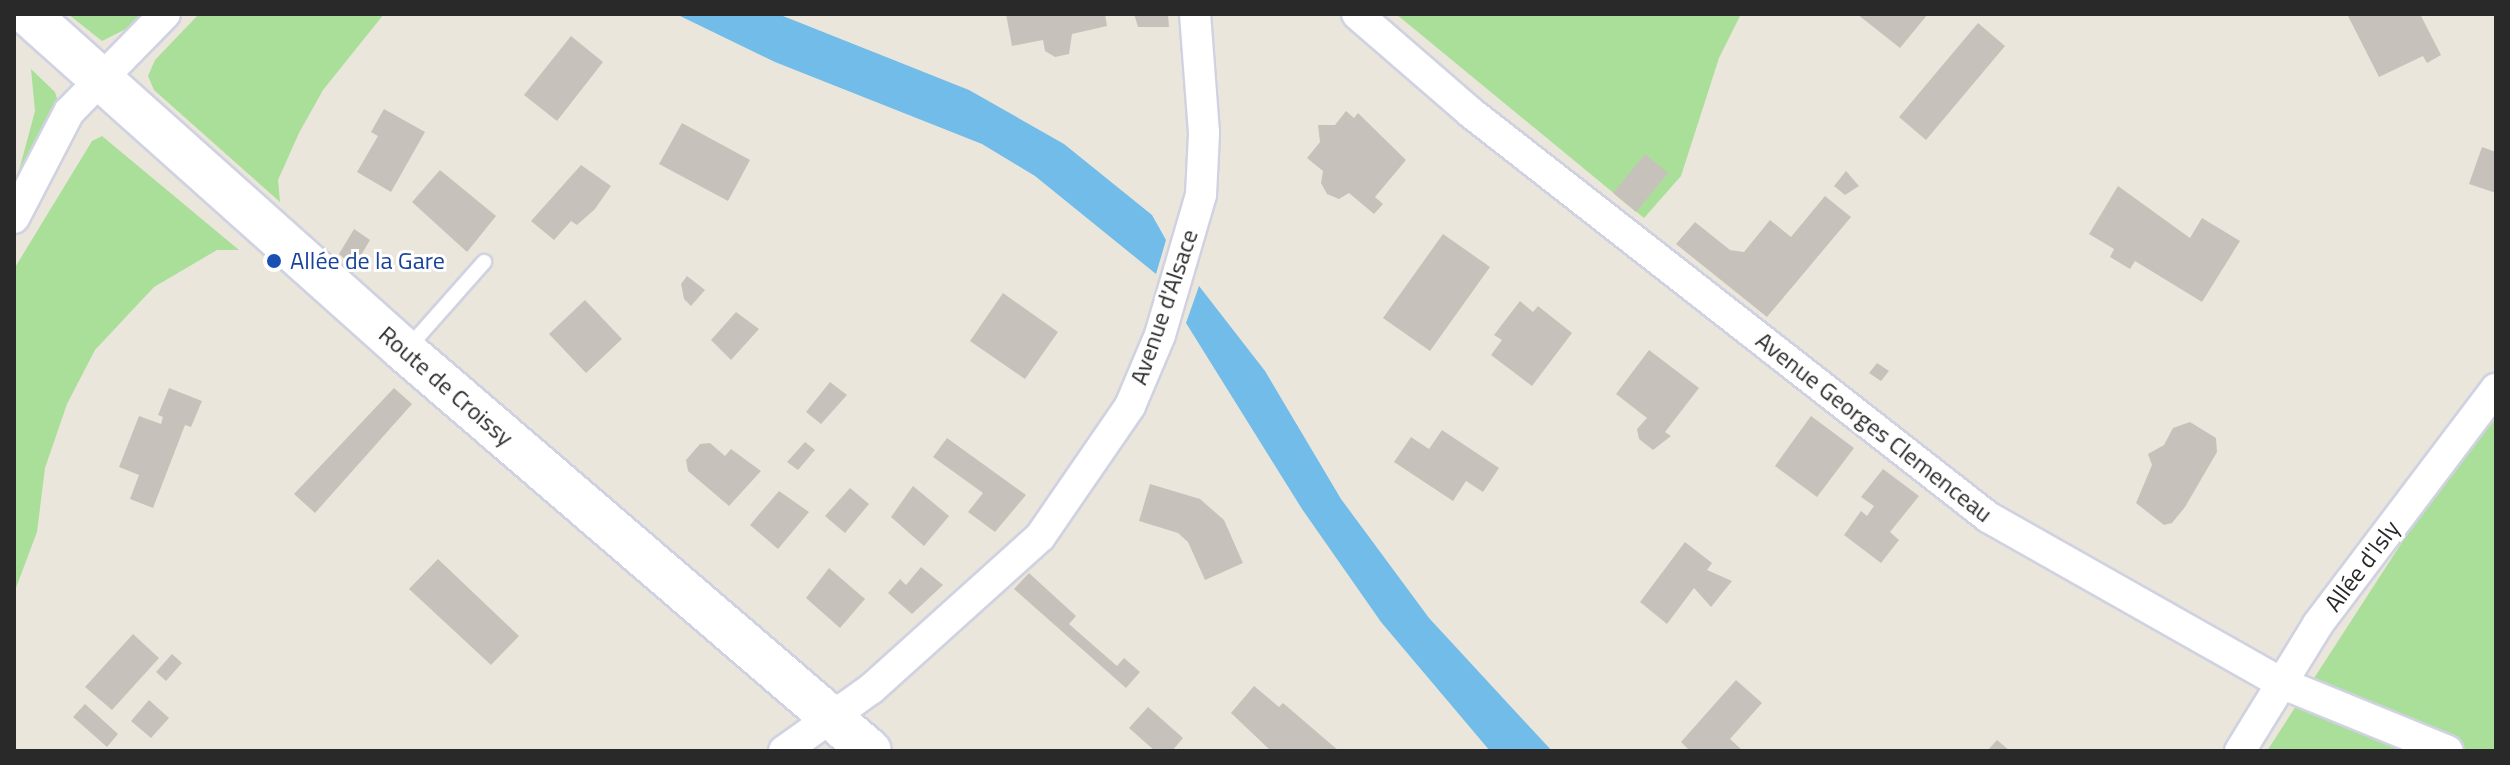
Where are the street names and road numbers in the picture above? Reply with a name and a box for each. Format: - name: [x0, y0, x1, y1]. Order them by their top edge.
- street label: Avenue d'Alsace: [1124, 225, 1204, 389]
- street label: Route de Croissy: [373, 320, 519, 452]
- street label: Avenue Georges Clemenceau: [1750, 326, 1998, 528]
- street label: Allée d'Isly: [2318, 515, 2406, 617]

